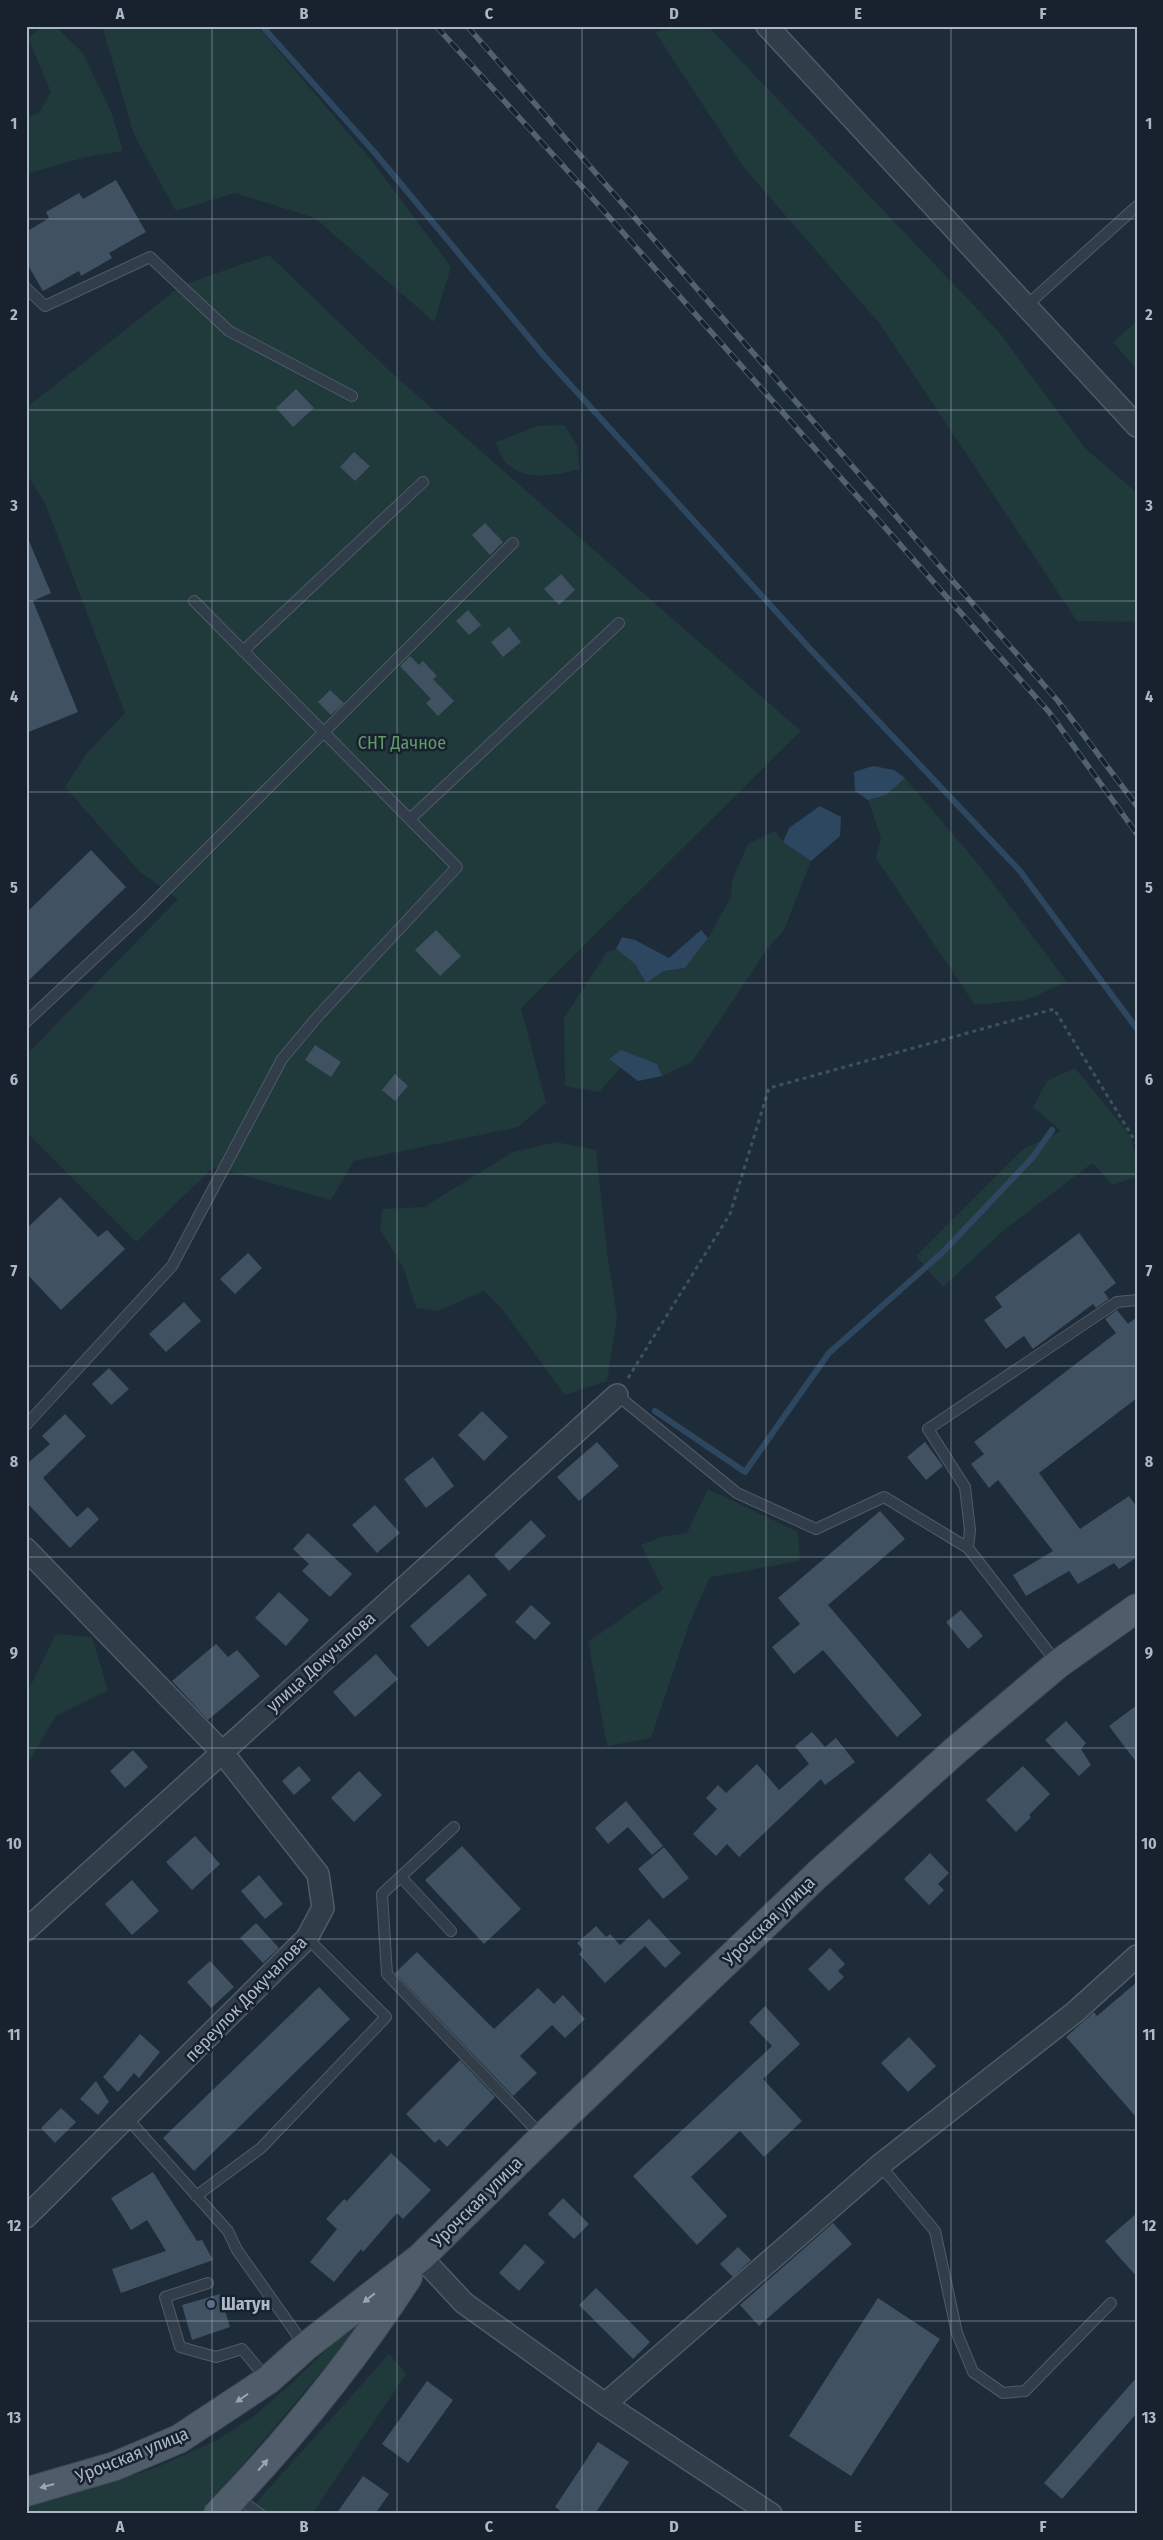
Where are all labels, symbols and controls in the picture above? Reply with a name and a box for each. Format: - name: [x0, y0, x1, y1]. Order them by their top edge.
- text: A: [115, 4, 125, 23]
- text: B: [300, 4, 309, 23]
- text: C: [485, 4, 494, 23]
- text: D: [669, 4, 679, 23]
- text: E: [854, 4, 862, 23]
- text: F: [1039, 4, 1047, 23]
- text: 1: [11, 114, 17, 133]
- text: 1: [1146, 114, 1152, 133]
- text: 2: [9, 305, 18, 324]
- text: 2: [1144, 305, 1153, 324]
- text: 3: [9, 496, 18, 515]
- text: 3: [1144, 496, 1153, 515]
- text: 4: [10, 687, 18, 706]
- text: 4: [1145, 687, 1153, 706]
- park label: СНТ Дачное: [358, 732, 446, 754]
- text: 5: [10, 878, 18, 897]
- text: 5: [1145, 878, 1153, 897]
- text: 6: [10, 1070, 18, 1089]
- text: 6: [1145, 1070, 1153, 1089]
- text: 7: [11, 1261, 18, 1280]
- text: 7: [1146, 1261, 1153, 1280]
- text: 8: [10, 1452, 19, 1471]
- text: 8: [1145, 1452, 1154, 1471]
- street label: улица Докучалова: [262, 1607, 380, 1717]
- text: 9: [10, 1643, 18, 1662]
- text: 9: [1145, 1643, 1153, 1662]
- text: 10: [6, 1834, 22, 1853]
- text: 10: [1141, 1834, 1157, 1853]
- street label: Урочская улица: [718, 1871, 820, 1971]
- street label: переулок Докучалова: [180, 1931, 312, 2066]
- text: 11: [7, 2025, 21, 2044]
- text: 11: [1142, 2025, 1156, 2044]
- street label: Урочская улица: [426, 2152, 527, 2253]
- text: 12: [7, 2216, 22, 2235]
- text: 12: [1142, 2216, 1157, 2235]
- one-way arrow: [363, 2292, 376, 2303]
- place label: Шатун: [221, 2293, 270, 2315]
- marker: Шатун: [205, 2298, 217, 2310]
- one-way arrow: [235, 2393, 248, 2403]
- text: 13: [7, 2408, 22, 2427]
- text: 13: [1142, 2408, 1157, 2427]
- street label: Урочская улица: [71, 2422, 192, 2488]
- one-way arrow: [258, 2459, 269, 2472]
- one-way arrow: [40, 2483, 55, 2491]
- text: A: [115, 2517, 125, 2536]
- text: B: [300, 2517, 309, 2536]
- text: C: [485, 2517, 494, 2536]
- text: D: [669, 2517, 679, 2536]
- text: E: [854, 2517, 862, 2536]
- text: F: [1039, 2517, 1047, 2536]

